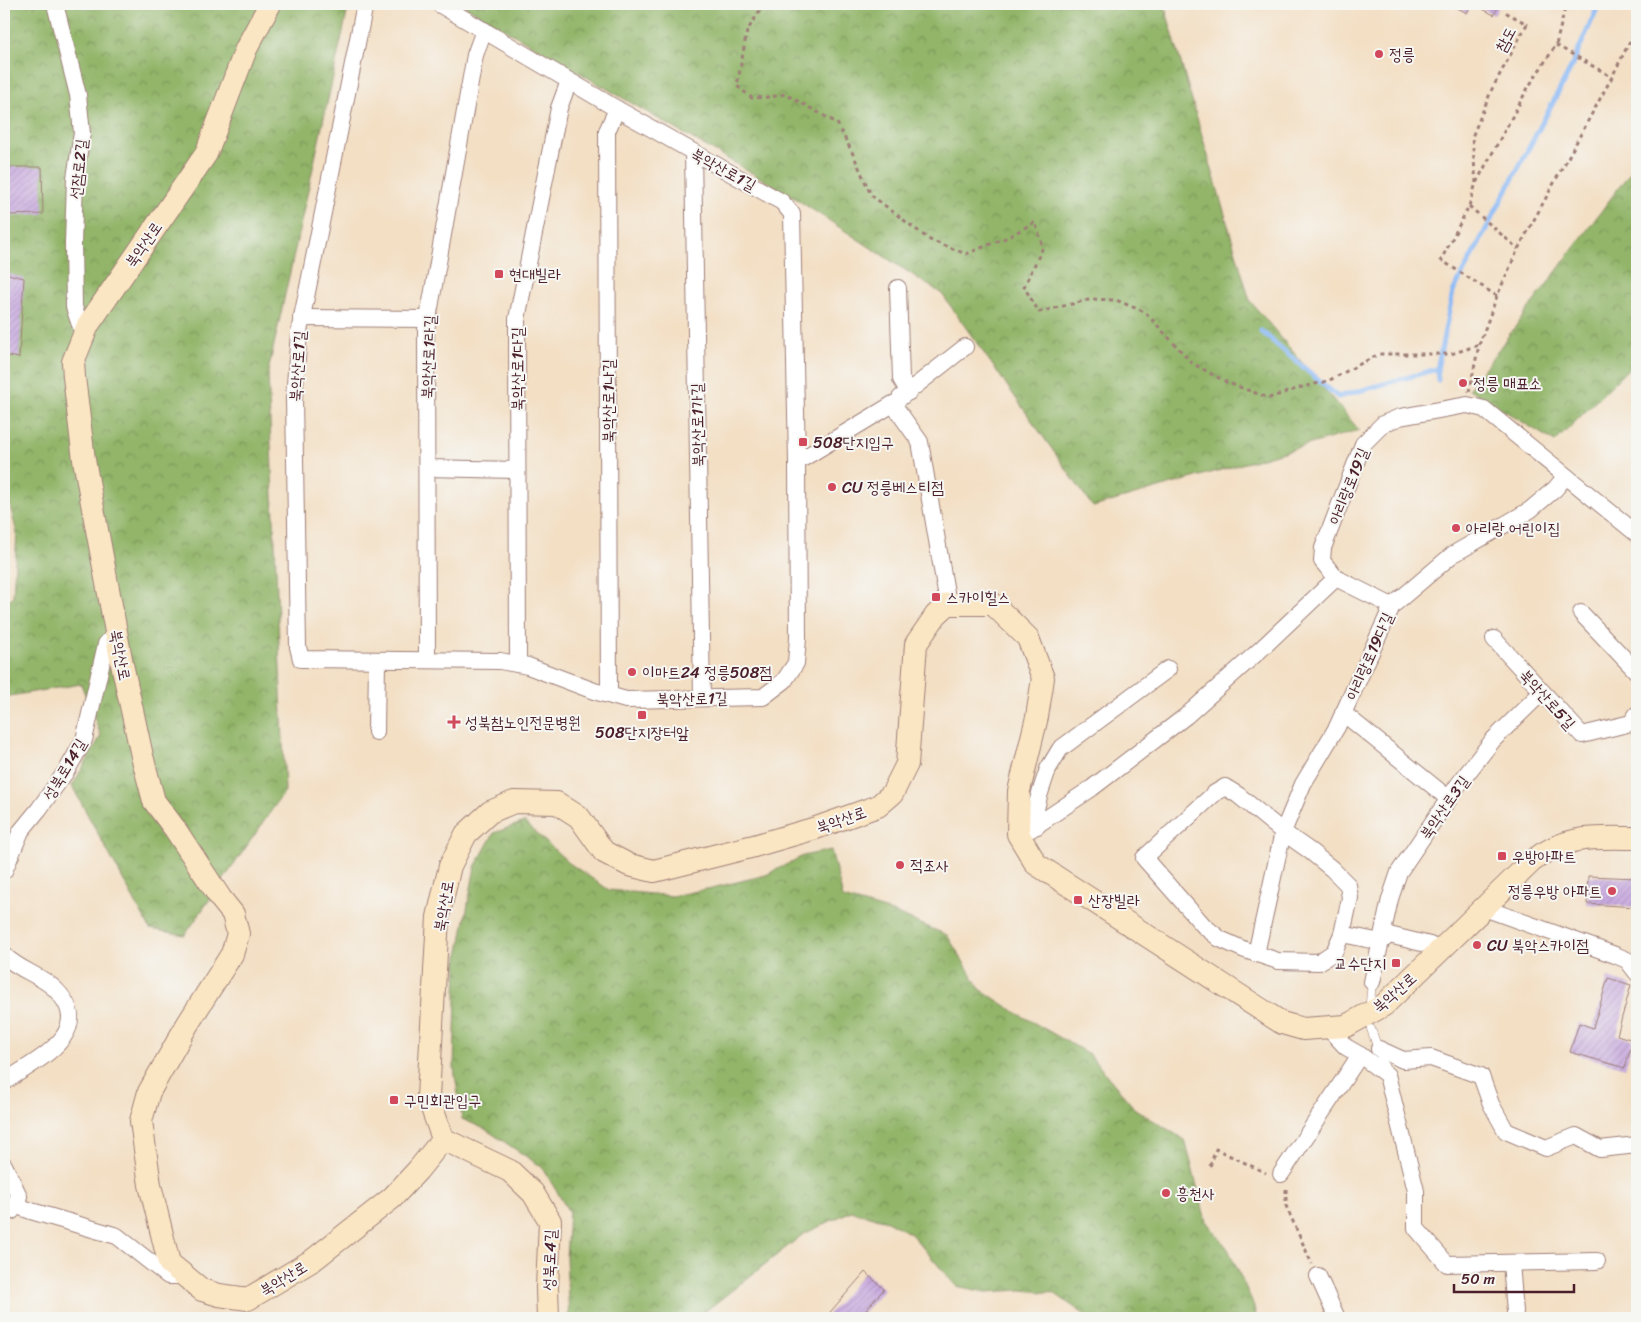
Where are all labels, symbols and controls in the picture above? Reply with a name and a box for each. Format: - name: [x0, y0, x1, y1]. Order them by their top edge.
- street label: 참도: [1487, 21, 1524, 57]
- place label: 정릉: [1389, 40, 1415, 69]
- marker: 정릉: [1373, 48, 1385, 60]
- street label: 선잠로2길: [61, 137, 96, 201]
- street label: 북악산로1길: [686, 139, 762, 199]
- street label: 북악산로: [117, 215, 170, 274]
- place label: 현대빌라: [509, 260, 561, 289]
- marker: 현대빌라: [493, 268, 505, 280]
- street label: 북악산로1라길: [413, 314, 444, 400]
- street label: 북악산로1다길: [503, 327, 532, 411]
- street label: 북악산로1길: [281, 329, 314, 403]
- street label: 북악산로1나길: [594, 359, 623, 443]
- place label: 정릉 매표소: [1473, 369, 1542, 398]
- marker: 정릉 매표소: [1457, 377, 1469, 389]
- street label: 북악산로1가길: [682, 383, 713, 467]
- place label: 508단지입구: [813, 428, 894, 457]
- marker: 508단지입구: [797, 436, 809, 448]
- street label: 아리랑로19길: [1320, 443, 1377, 529]
- place label: CU 정릉베스티점: [842, 473, 944, 502]
- marker: CU 정릉베스티점: [826, 481, 838, 493]
- place label: 아리랑 어린이집: [1466, 514, 1560, 543]
- marker: 아리랑 어린이집: [1450, 522, 1462, 534]
- place label: 스카이힐스: [946, 583, 1010, 612]
- marker: 스카이힐스: [930, 591, 942, 603]
- street label: 아리랑로19다길: [1337, 607, 1402, 705]
- street label: 북악산로: [101, 627, 140, 683]
- place label: 이마트24 정릉508점: [642, 658, 772, 687]
- street label: 북악산로5길: [1512, 662, 1583, 737]
- marker: 이마트24 정릉508점: [626, 666, 638, 678]
- street label: 북악산로1길: [656, 683, 728, 714]
- place label: 성북참노인전문병원: [465, 708, 581, 737]
- marker: 508단지장터앞: [636, 709, 648, 721]
- marker: 성북참노인전문병원: [447, 715, 461, 729]
- place label: 508단지장터앞: [595, 718, 689, 747]
- street label: 성북로14길: [34, 732, 95, 806]
- street label: 북악산로3길: [1412, 769, 1477, 846]
- street label: 북악산로: [812, 797, 870, 842]
- place label: 우방아파트: [1512, 842, 1576, 871]
- marker: 우방아파트: [1496, 850, 1508, 862]
- place label: 적조사: [910, 851, 949, 880]
- marker: 적조사: [894, 859, 906, 871]
- place label: 정릉우방 아파트: [1508, 877, 1602, 906]
- street label: 북악산로: [425, 878, 462, 934]
- marker: 정릉우방 아파트: [1606, 885, 1618, 897]
- place label: 산장빌라: [1088, 886, 1140, 915]
- marker: 산장빌라: [1072, 894, 1084, 906]
- place label: CU 북악스카이점: [1487, 931, 1589, 960]
- marker: CU 북악스카이점: [1471, 939, 1483, 951]
- place label: 교수단지: [1335, 949, 1386, 978]
- marker: 교수단지: [1390, 957, 1402, 969]
- street label: 북악산로: [1365, 965, 1423, 1020]
- place label: 구민회관입구: [404, 1086, 481, 1115]
- marker: 구민회관입구: [388, 1094, 400, 1106]
- place label: 흥천사: [1176, 1179, 1215, 1208]
- marker: 흥천사: [1160, 1187, 1172, 1199]
- street label: 성북로4길: [534, 1229, 565, 1291]
- street label: 북악산로: [254, 1253, 313, 1304]
- scale bar: [1454, 1262, 1574, 1294]
- text: 50 m: [1461, 1266, 1496, 1292]

